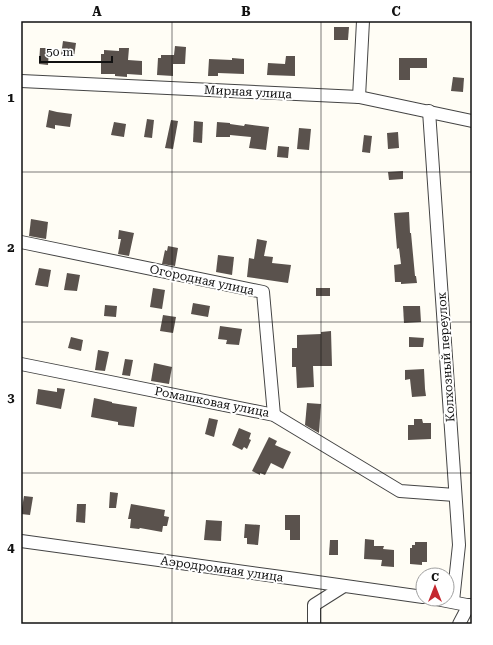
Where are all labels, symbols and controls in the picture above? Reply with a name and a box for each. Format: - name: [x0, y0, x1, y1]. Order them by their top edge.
- text: A: [92, 4, 102, 19]
- text: B: [241, 4, 251, 19]
- text: C: [391, 4, 401, 19]
- scale bar: [40, 38, 112, 64]
- text: 50 m: [46, 45, 73, 59]
- street label: Мирная улица: [204, 83, 293, 101]
- text: 1: [7, 90, 15, 105]
- text: 2: [7, 240, 15, 255]
- street label: Огородная улица: [148, 262, 256, 298]
- street label: Колхозный переулок: [434, 291, 458, 423]
- street label: Ромашковая улица: [154, 384, 271, 420]
- text: 3: [7, 390, 15, 405]
- text: 4: [7, 540, 15, 555]
- street label: Аэродромная улица: [160, 553, 285, 585]
- north arrow: [415, 567, 455, 607]
- text: С: [431, 571, 439, 584]

